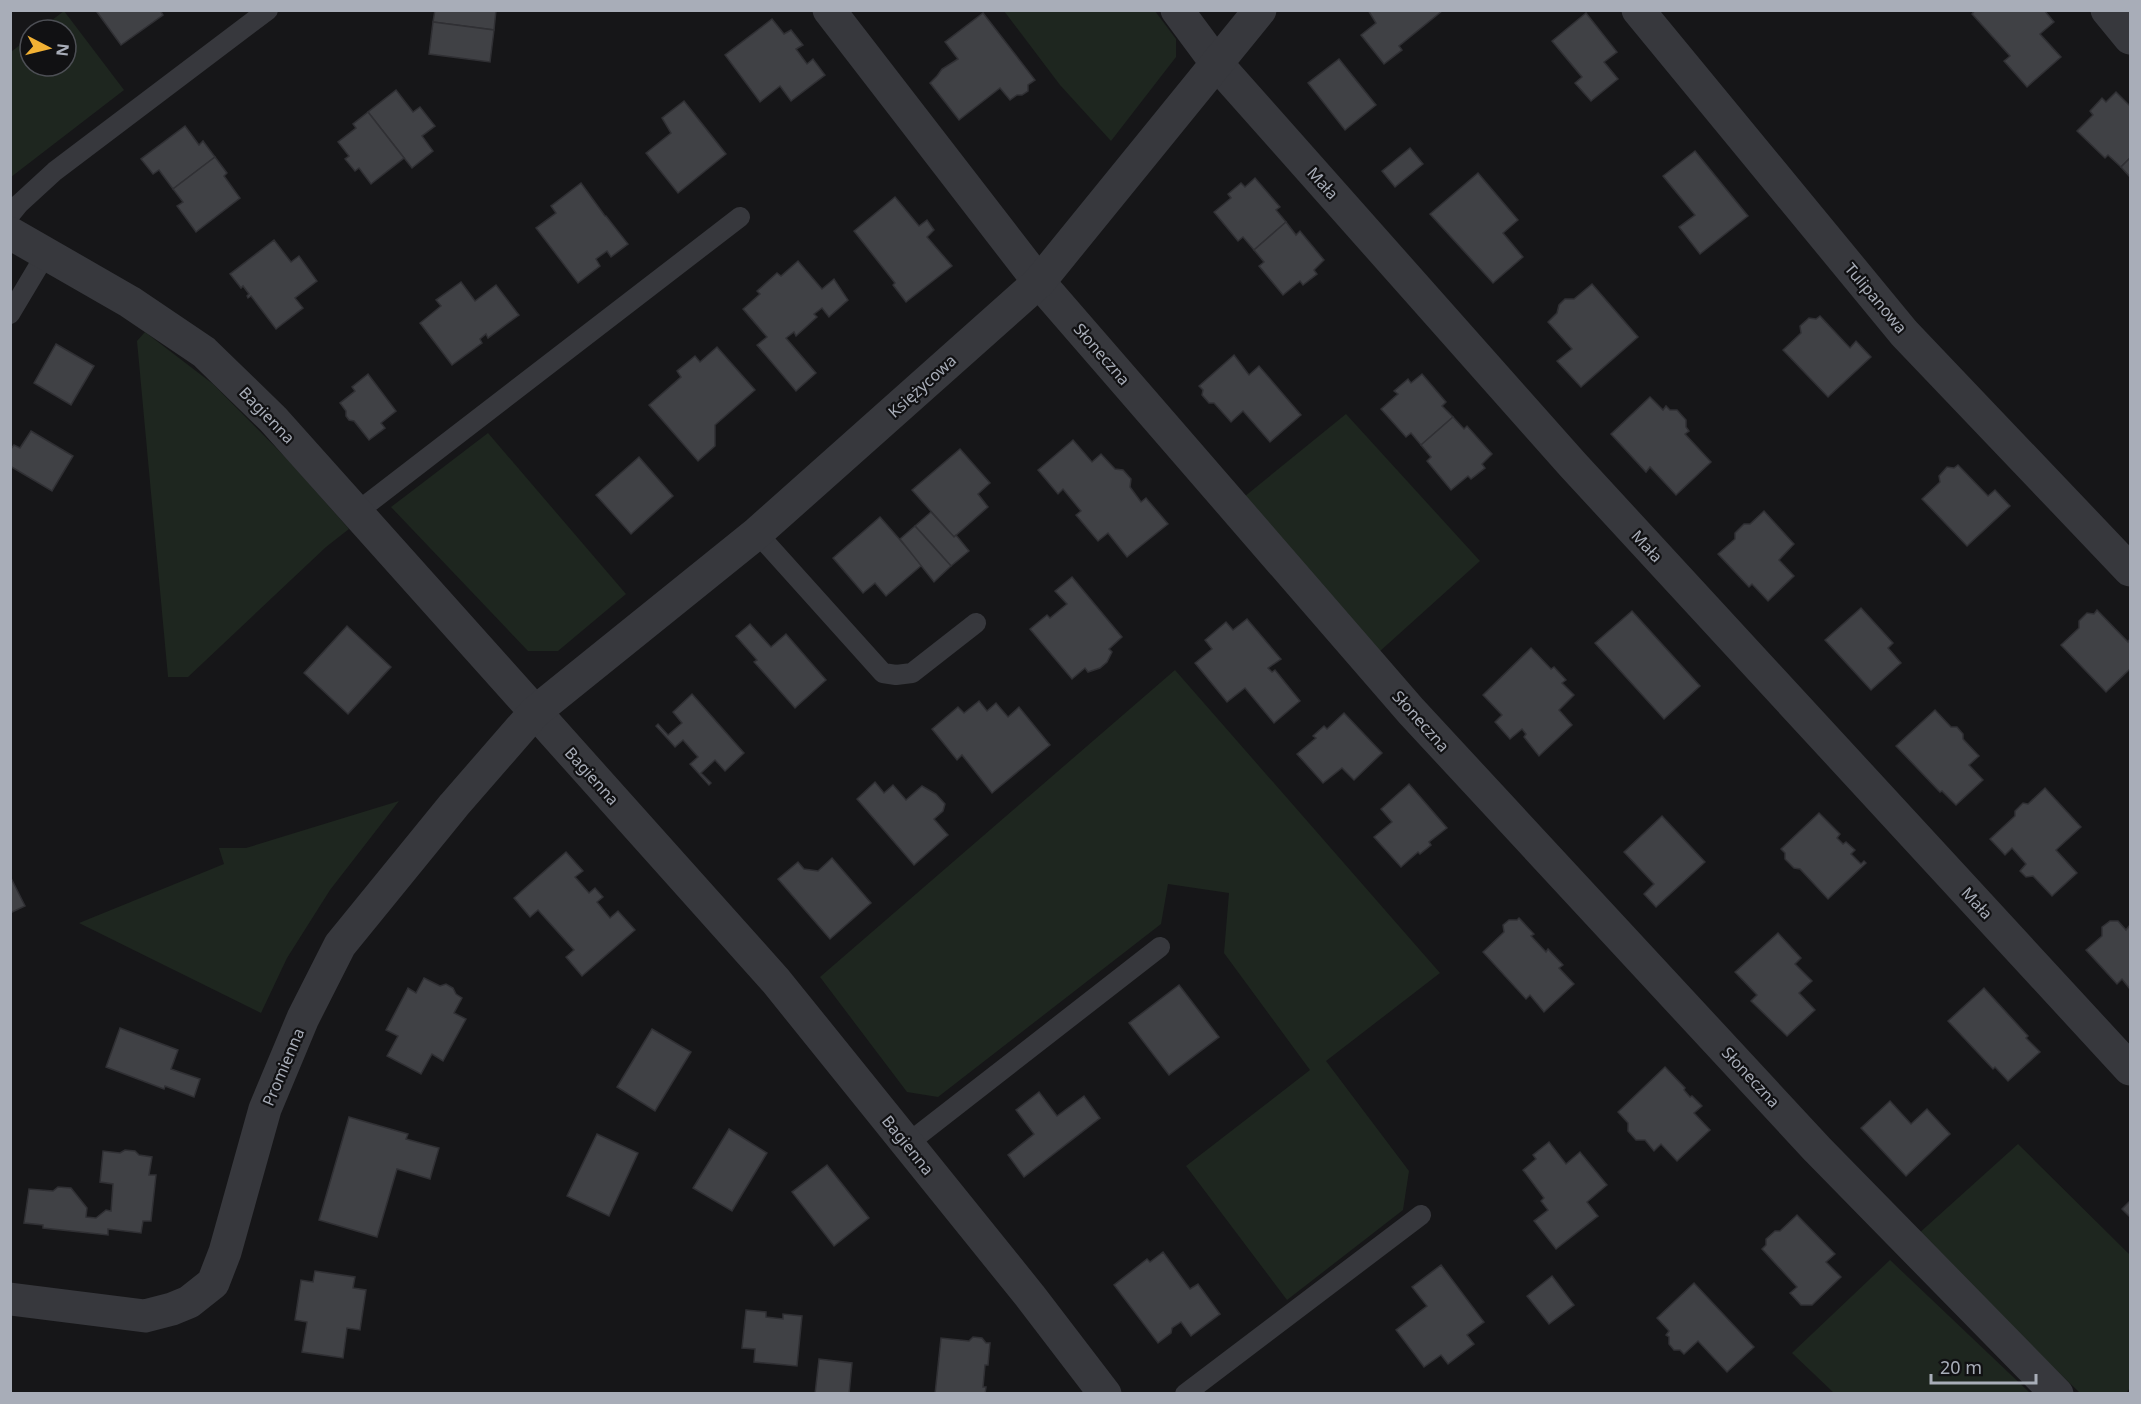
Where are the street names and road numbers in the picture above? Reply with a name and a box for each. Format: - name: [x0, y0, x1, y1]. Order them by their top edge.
- street label: Mała: [1303, 162, 1343, 204]
- street label: Tulipanowa: [1840, 258, 1912, 338]
- street label: Słoneczna: [1069, 318, 1135, 390]
- street label: Księżycowa: [883, 349, 961, 423]
- street label: Bagienna: [234, 382, 300, 448]
- street label: Mała: [1626, 525, 1668, 567]
- street label: Słoneczna: [1388, 686, 1454, 756]
- street label: Bagienna: [560, 742, 624, 810]
- street label: Mała: [1956, 882, 1998, 924]
- street label: Promienna: [257, 1025, 309, 1109]
- street label: Słoneczna: [1717, 1042, 1785, 1112]
- street label: Bagienna: [877, 1110, 939, 1180]

